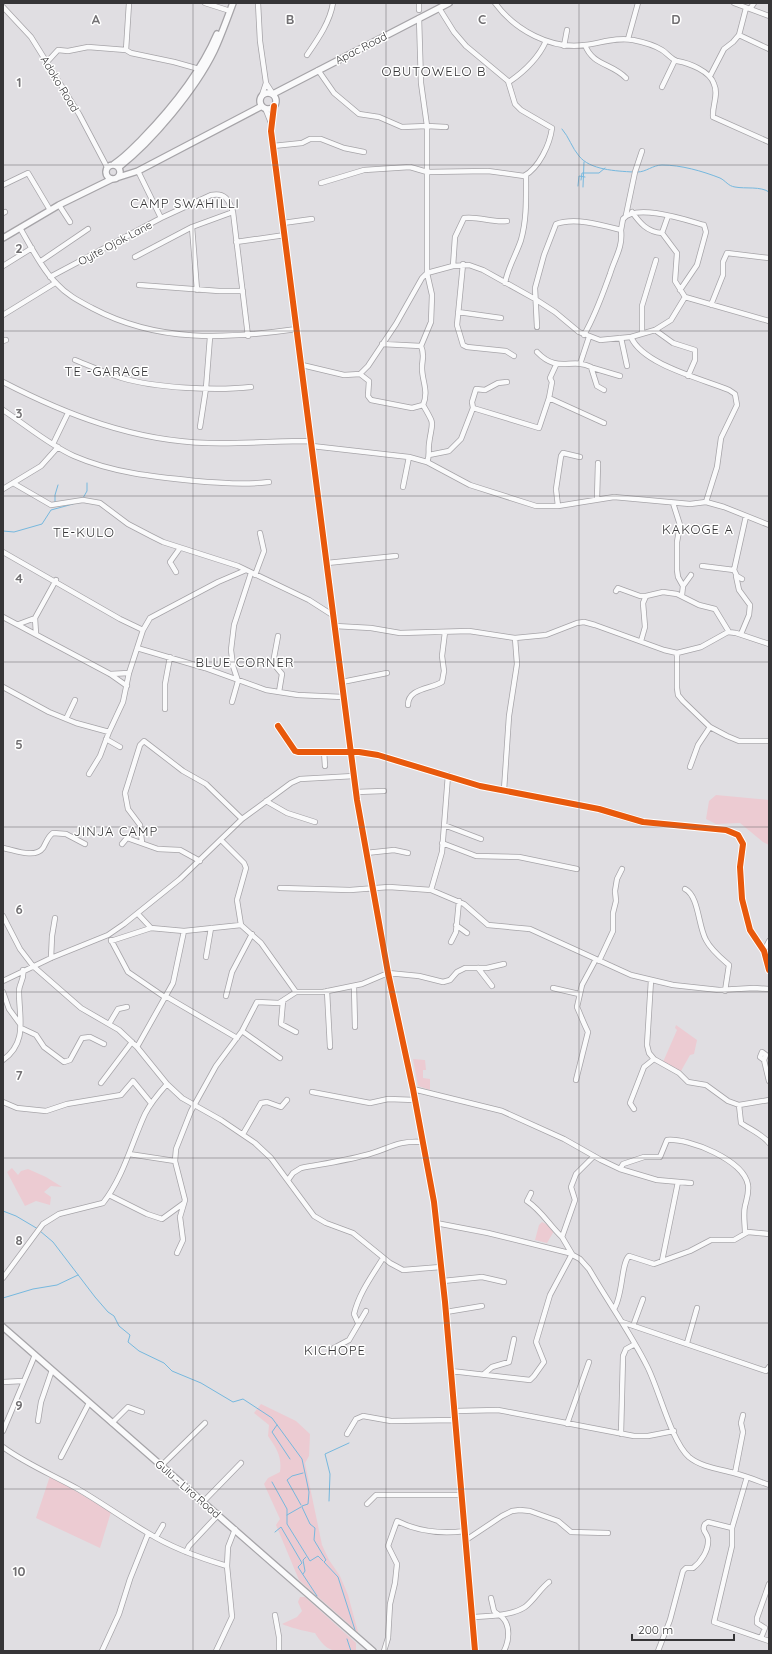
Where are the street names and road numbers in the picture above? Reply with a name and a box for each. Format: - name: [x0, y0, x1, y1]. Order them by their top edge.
- street label: Apac Road: [333, 29, 389, 67]
- street label: Adoko Road: [38, 53, 82, 115]
- street label: Oyite Ojok Lane: [76, 218, 154, 268]
- street label: Gulu - Lira Road: [152, 1457, 224, 1521]

